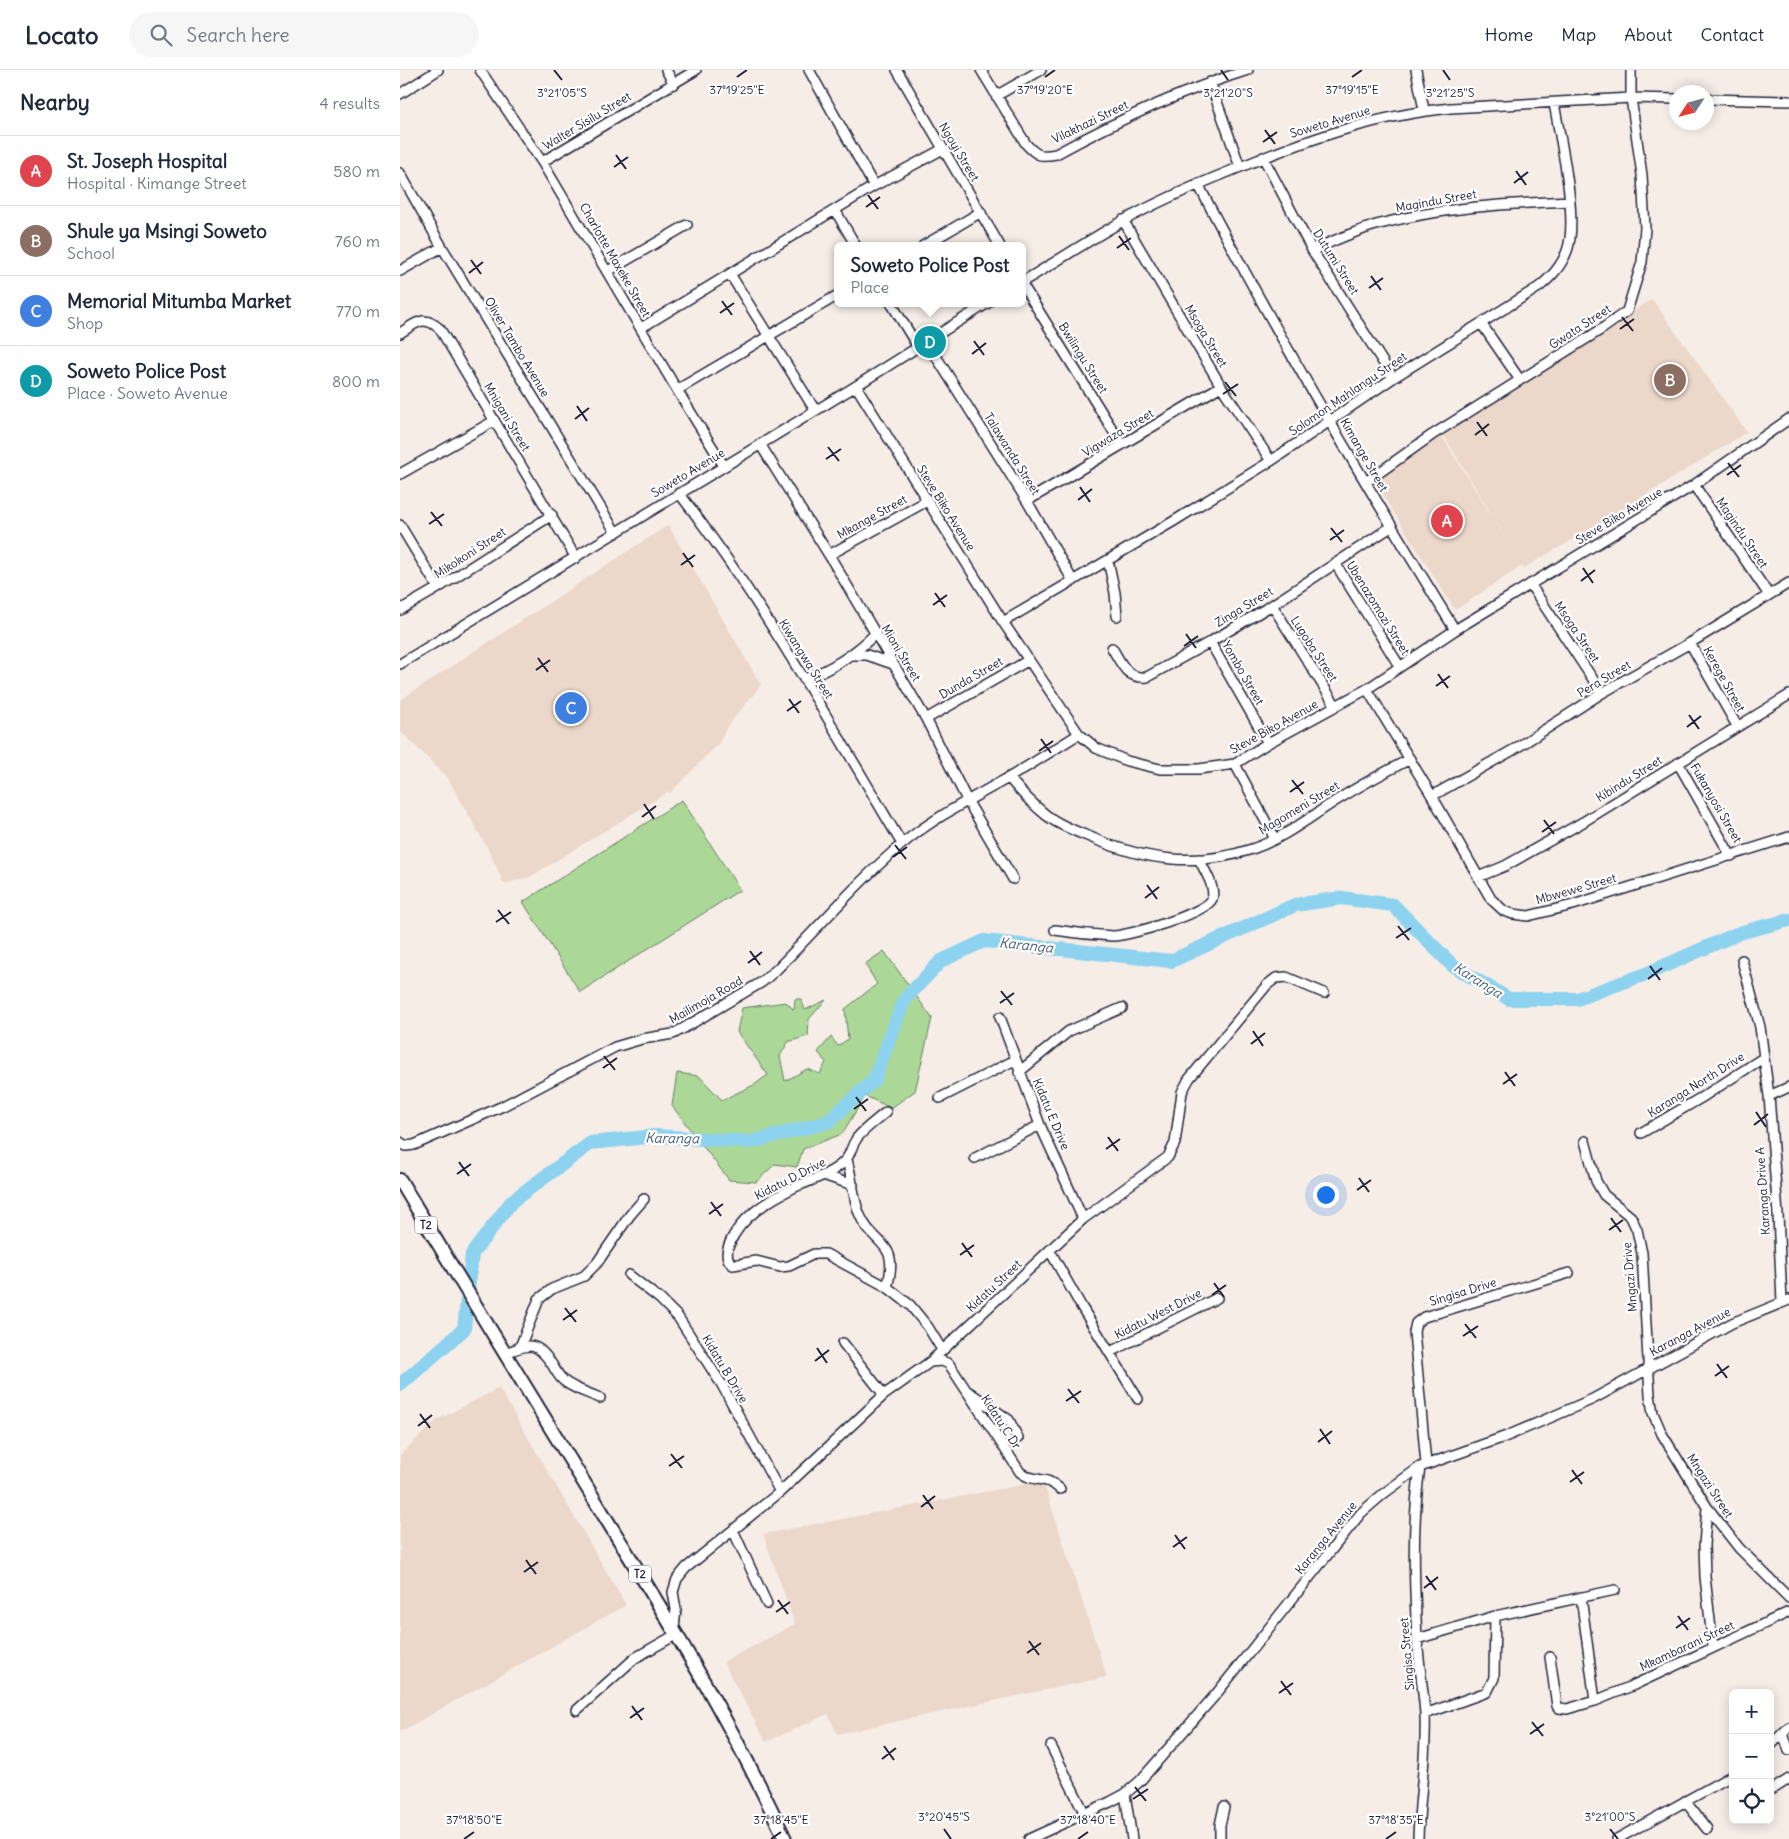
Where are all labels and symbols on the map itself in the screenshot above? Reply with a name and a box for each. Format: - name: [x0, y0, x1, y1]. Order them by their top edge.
- text: 37°19'25"E: [709, 82, 765, 97]
- text: 37°19'20"E: [1017, 82, 1073, 97]
- text: 37°19'15"E: [1325, 82, 1379, 97]
- text: 3°21'05"S: [537, 85, 587, 100]
- text: 3°21'20"S: [1203, 85, 1253, 100]
- text: 3°21'25"S: [1426, 85, 1475, 100]
- north arrow: [1669, 85, 1714, 130]
- street label: Walter Sisilu Street: [540, 88, 634, 153]
- street label: Vilakhazi Street: [1049, 97, 1130, 146]
- street label: Soweto Avenue: [1288, 102, 1372, 141]
- street label: Ngoyi Street: [936, 120, 983, 184]
- street label: Magindu Street: [1394, 186, 1477, 215]
- street label: Charlotte Maxeke Street: [577, 200, 654, 319]
- street label: Dutumi Street: [1310, 226, 1363, 297]
- street label: Oliver Tambo Avenue: [482, 294, 553, 399]
- street label: Gwata Street: [1546, 301, 1613, 352]
- street label: Msoga Street: [1182, 302, 1231, 370]
- street label: Bwilingu Street: [1056, 319, 1111, 396]
- pin: D: [914, 323, 946, 361]
- street label: Solomon Mahlangu Street: [1286, 349, 1409, 439]
- pin: B: [1654, 361, 1686, 399]
- street label: Mnigani Street: [481, 380, 534, 454]
- street label: Vigwaza Street: [1079, 405, 1156, 460]
- street label: Talawanda Street: [981, 410, 1044, 498]
- street label: Kimange Street: [1337, 415, 1392, 494]
- street label: Soweto Avenue: [648, 445, 727, 500]
- street label: Steve Biko Avenue: [914, 462, 979, 553]
- street label: Steve Biko Avenue: [1573, 484, 1665, 547]
- street label: Mkange Street: [834, 491, 909, 542]
- street label: Magindu Street: [1713, 495, 1771, 571]
- pin: A: [1431, 502, 1463, 540]
- street label: Mikokoni Street: [431, 524, 508, 581]
- street label: Ubenazomozi Street: [1343, 558, 1413, 657]
- street label: Zinga Street: [1212, 583, 1275, 630]
- street label: Msoga Street: [1552, 598, 1603, 665]
- street label: Lugoba Street: [1288, 613, 1341, 684]
- street label: Kiwangwa Street: [776, 616, 837, 701]
- street label: Mioni Street: [879, 622, 924, 684]
- street label: Yombo Street: [1219, 638, 1268, 707]
- street label: Kerege Street: [1700, 643, 1749, 714]
- street label: Dunda Street: [936, 653, 1005, 702]
- street label: Pera Street: [1574, 657, 1633, 700]
- pin: C: [555, 689, 587, 727]
- street label: Steve Biko Avenue: [1227, 696, 1320, 757]
- street label: Kibindu Street: [1593, 752, 1665, 805]
- street label: Fukanyosi Street: [1688, 760, 1745, 845]
- street label: Magomeni Street: [1256, 778, 1342, 838]
- street label: Mbwewe Street: [1534, 870, 1618, 907]
- water label: Karanga: [998, 933, 1055, 957]
- water label: Karanga: [1450, 958, 1507, 1002]
- street label: Mailimoja Road: [666, 972, 745, 1027]
- street label: Karanga North Drive: [1645, 1049, 1747, 1120]
- street label: Kidatu E Drive: [1030, 1076, 1073, 1152]
- water label: Karanga: [645, 1129, 700, 1147]
- street label: Karanga Drive A: [1752, 1146, 1773, 1235]
- street label: Kidatu D Drive: [752, 1154, 828, 1203]
- your location: [1313, 1182, 1339, 1208]
- road number: T2: [415, 1216, 437, 1234]
- street label: Mngazi Drive: [1619, 1242, 1640, 1313]
- street label: Kidatu Street: [963, 1256, 1024, 1315]
- street label: Singisa Drive: [1428, 1274, 1498, 1309]
- street label: Kidatu West Drive: [1112, 1285, 1204, 1342]
- street label: Karanga Avenue: [1647, 1304, 1733, 1359]
- street label: Kidatu B Drive: [699, 1332, 752, 1406]
- street label: Kidatu C Dr: [978, 1392, 1025, 1452]
- street label: Mngazi Street: [1684, 1451, 1737, 1521]
- street label: Karanga Avenue: [1292, 1498, 1360, 1577]
- road number: T2: [629, 1566, 651, 1582]
- street label: Singisa Street: [1396, 1617, 1417, 1691]
- street label: Mkambarani Street: [1637, 1617, 1737, 1674]
- text: 3°20'45"S: [918, 1809, 970, 1824]
- text: 3°21'00"S: [1584, 1809, 1636, 1824]
- text: 37°18'50"E: [446, 1812, 502, 1827]
- text: 37°18'45"E: [753, 1812, 809, 1827]
- text: 37°18'40"E: [1060, 1812, 1116, 1827]
- text: 37°18'35"E: [1368, 1812, 1424, 1827]

